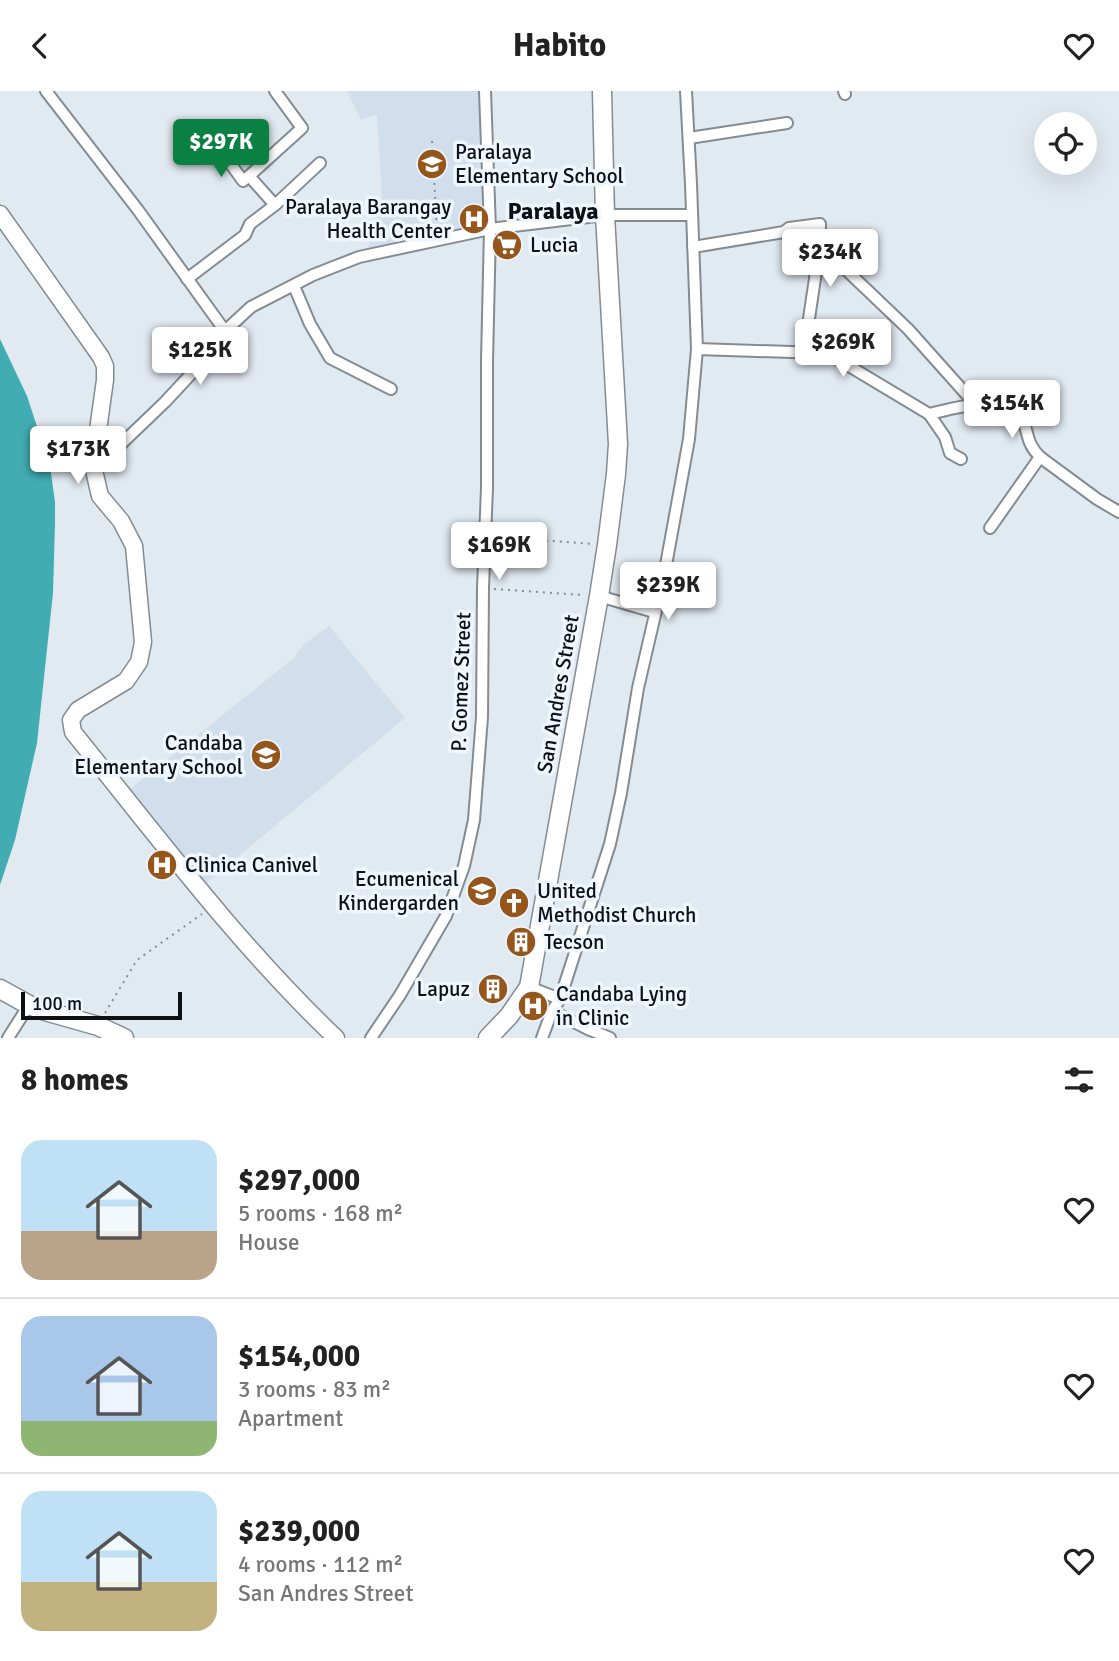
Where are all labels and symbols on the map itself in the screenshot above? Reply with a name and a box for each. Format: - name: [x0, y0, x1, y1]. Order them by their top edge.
- pin: $297K: [172, 119, 270, 179]
- place label: Paralaya Elementary School: [455, 139, 624, 189]
- school or university icon: Paralaya Elementary School: [415, 147, 449, 181]
- place label: Paralaya Barangay Health Center: [285, 194, 451, 244]
- district label: Paralaya: [507, 196, 599, 226]
- hospital icon: Paralaya Barangay Health Center: [457, 202, 491, 236]
- supermarket icon: Lucia: [490, 228, 524, 262]
- pin: $234K: [781, 229, 879, 289]
- place label: Lucia: [530, 232, 578, 258]
- pin: $269K: [794, 320, 892, 379]
- pin: $125K: [151, 327, 249, 387]
- pin: $154K: [963, 381, 1061, 440]
- pin: $173K: [29, 427, 127, 486]
- pin: $169K: [450, 523, 548, 582]
- pin: $239K: [619, 563, 717, 622]
- street label: P. Gomez Street: [446, 612, 476, 752]
- street label: San Andres Street: [531, 613, 585, 775]
- place label: Candaba Elementary School: [74, 730, 243, 780]
- school or university icon: Candaba Elementary School: [249, 738, 283, 772]
- hospital icon: Clinica Canivel: [145, 848, 179, 882]
- place label: Clinica Canivel: [185, 852, 318, 878]
- place label: Ecumenical Kindergarden: [338, 866, 459, 916]
- school or university icon: Ecumenical Kindergarden: [465, 874, 499, 908]
- place label: United Methodist Church: [537, 878, 696, 928]
- church icon: United Methodist Church: [497, 886, 531, 920]
- building icon: Tecson: [504, 925, 538, 959]
- place label: Tecson: [544, 929, 605, 955]
- building icon: Lapuz: [476, 972, 510, 1006]
- place label: Lapuz: [417, 976, 470, 1002]
- place label: Candaba Lying in Clinic: [556, 981, 687, 1031]
- scale bar: [21, 989, 182, 1021]
- hospital icon: Candaba Lying in Clinic: [516, 989, 550, 1023]

